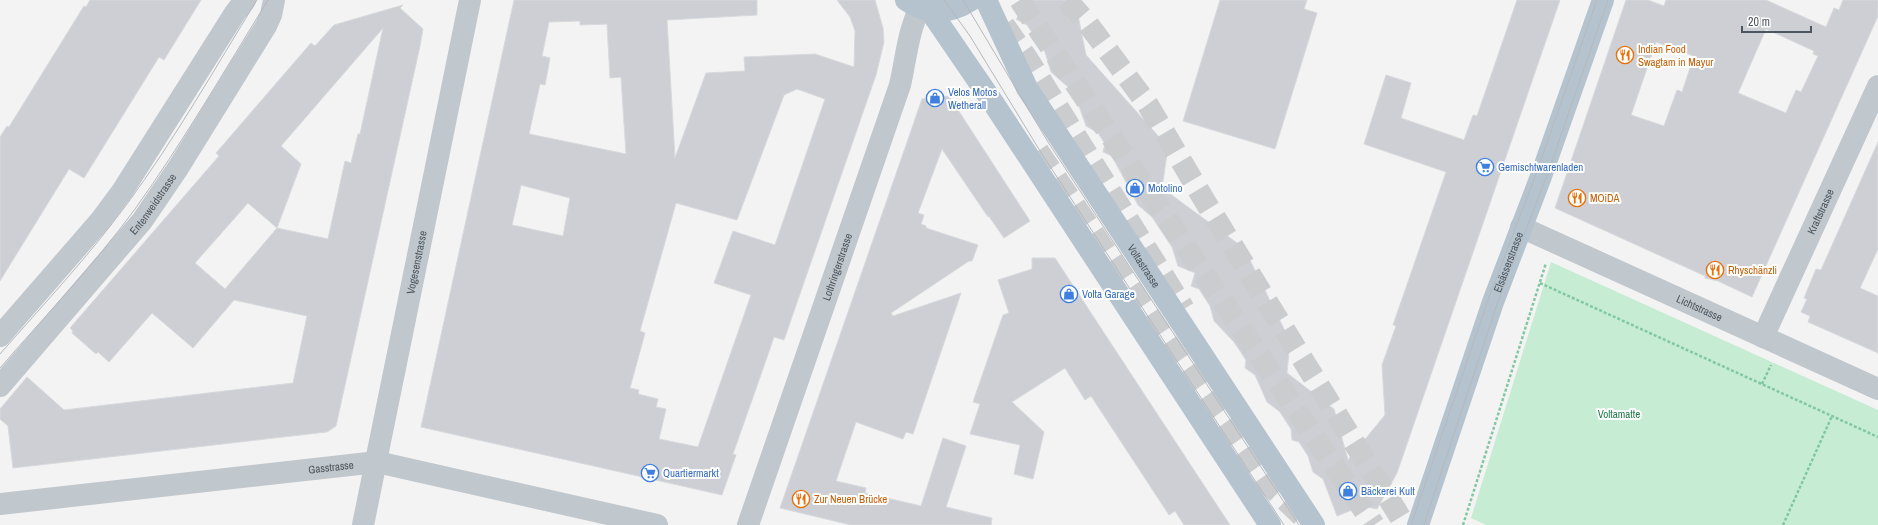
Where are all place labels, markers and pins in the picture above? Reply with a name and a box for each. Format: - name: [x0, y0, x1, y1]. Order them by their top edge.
- place label: Indian Food Swagtam in Mayur: [1638, 42, 1713, 69]
- restaurant icon: Indian Food Swagtam in Mayur: [1615, 45, 1635, 65]
- place label: Velos Motos Wetherall: [948, 85, 998, 112]
- shop icon: Velos Motos Wetherall: [925, 88, 945, 108]
- supermarket icon: Gemischtwarenladen: [1475, 157, 1495, 177]
- place label: Gemischtwarenladen: [1498, 160, 1583, 174]
- shop icon: Motolino: [1125, 178, 1145, 198]
- place label: Motolino: [1148, 181, 1183, 195]
- restaurant icon: MOiDA: [1567, 188, 1587, 208]
- place label: MOiDA: [1590, 191, 1621, 205]
- restaurant icon: Rhyschänzli: [1705, 260, 1725, 280]
- place label: Rhyschänzli: [1728, 263, 1777, 277]
- shop icon: Volta Garage: [1059, 284, 1079, 304]
- place label: Volta Garage: [1082, 287, 1135, 301]
- supermarket icon: Quartiermarkt: [640, 463, 660, 483]
- place label: Quartiermarkt: [663, 466, 719, 480]
- shop icon: Bäckerei Kult: [1338, 481, 1358, 501]
- place label: Bäckerei Kult: [1361, 484, 1415, 498]
- restaurant icon: Zur Neuen Brücke: [791, 489, 811, 509]
- place label: Zur Neuen Brücke: [814, 492, 887, 506]

